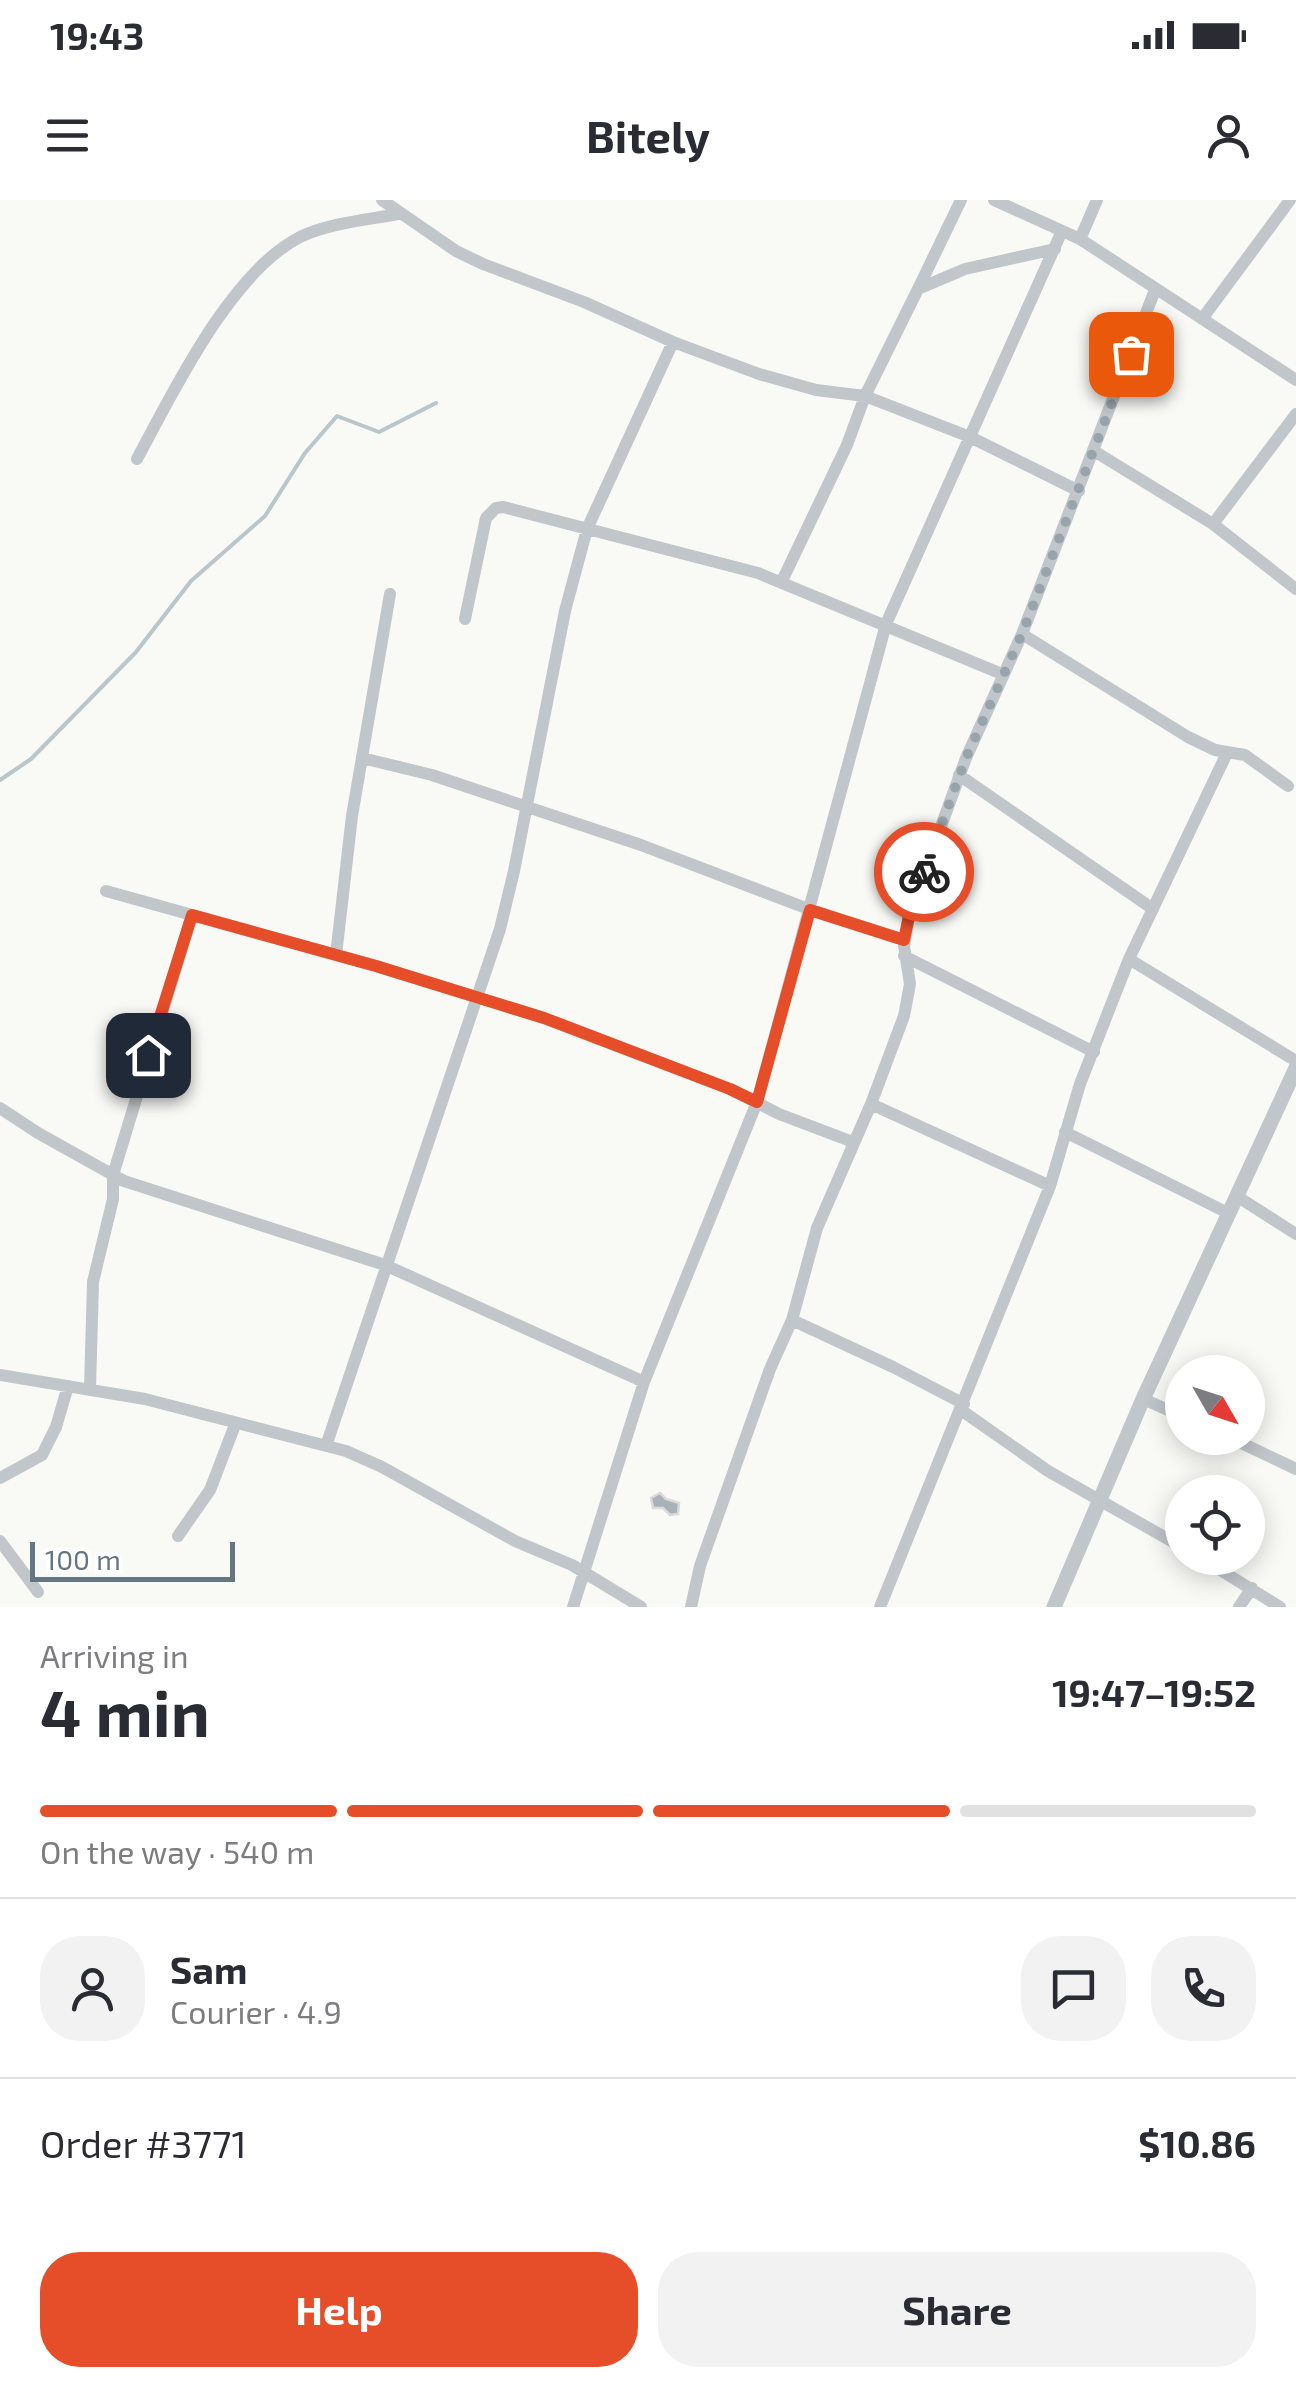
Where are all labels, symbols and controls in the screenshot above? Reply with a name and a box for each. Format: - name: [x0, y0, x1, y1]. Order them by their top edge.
- text: 19:43: [50, 12, 144, 58]
- icon: menu: [40, 108, 95, 163]
- text: Bitely: [586, 108, 710, 162]
- icon: person: [1201, 108, 1256, 163]
- pin: [1089, 312, 1174, 397]
- icon: bag: [1104, 327, 1159, 382]
- courier: [874, 822, 974, 922]
- icon: bike: [897, 845, 952, 900]
- pin: [106, 1013, 191, 1098]
- icon: home: [121, 1028, 176, 1083]
- north arrow: [1165, 1355, 1265, 1455]
- map controls: [1165, 1355, 1265, 1575]
- button: locate: [1165, 1475, 1265, 1575]
- scale bar: [30, 1537, 235, 1582]
- text: 100 m: [45, 1542, 121, 1576]
- text: Arriving in: [40, 1636, 189, 1674]
- text: 19:47–19:52: [1052, 1669, 1256, 1715]
- text: 4 min: [40, 1672, 210, 1750]
- text: On the way · 540 m: [40, 1832, 314, 1870]
- button: person: [40, 1936, 145, 2041]
- button: chat: [1021, 1936, 1126, 2041]
- button: phone: [1151, 1936, 1256, 2041]
- text: Sam: [170, 1946, 247, 1992]
- text: Courier · 4.9: [170, 1992, 342, 2030]
- text: Order #3771: [40, 2120, 247, 2166]
- text: $10.86: [1138, 2120, 1256, 2166]
- button: Help: [40, 2252, 638, 2367]
- button: Share: [658, 2252, 1256, 2367]

